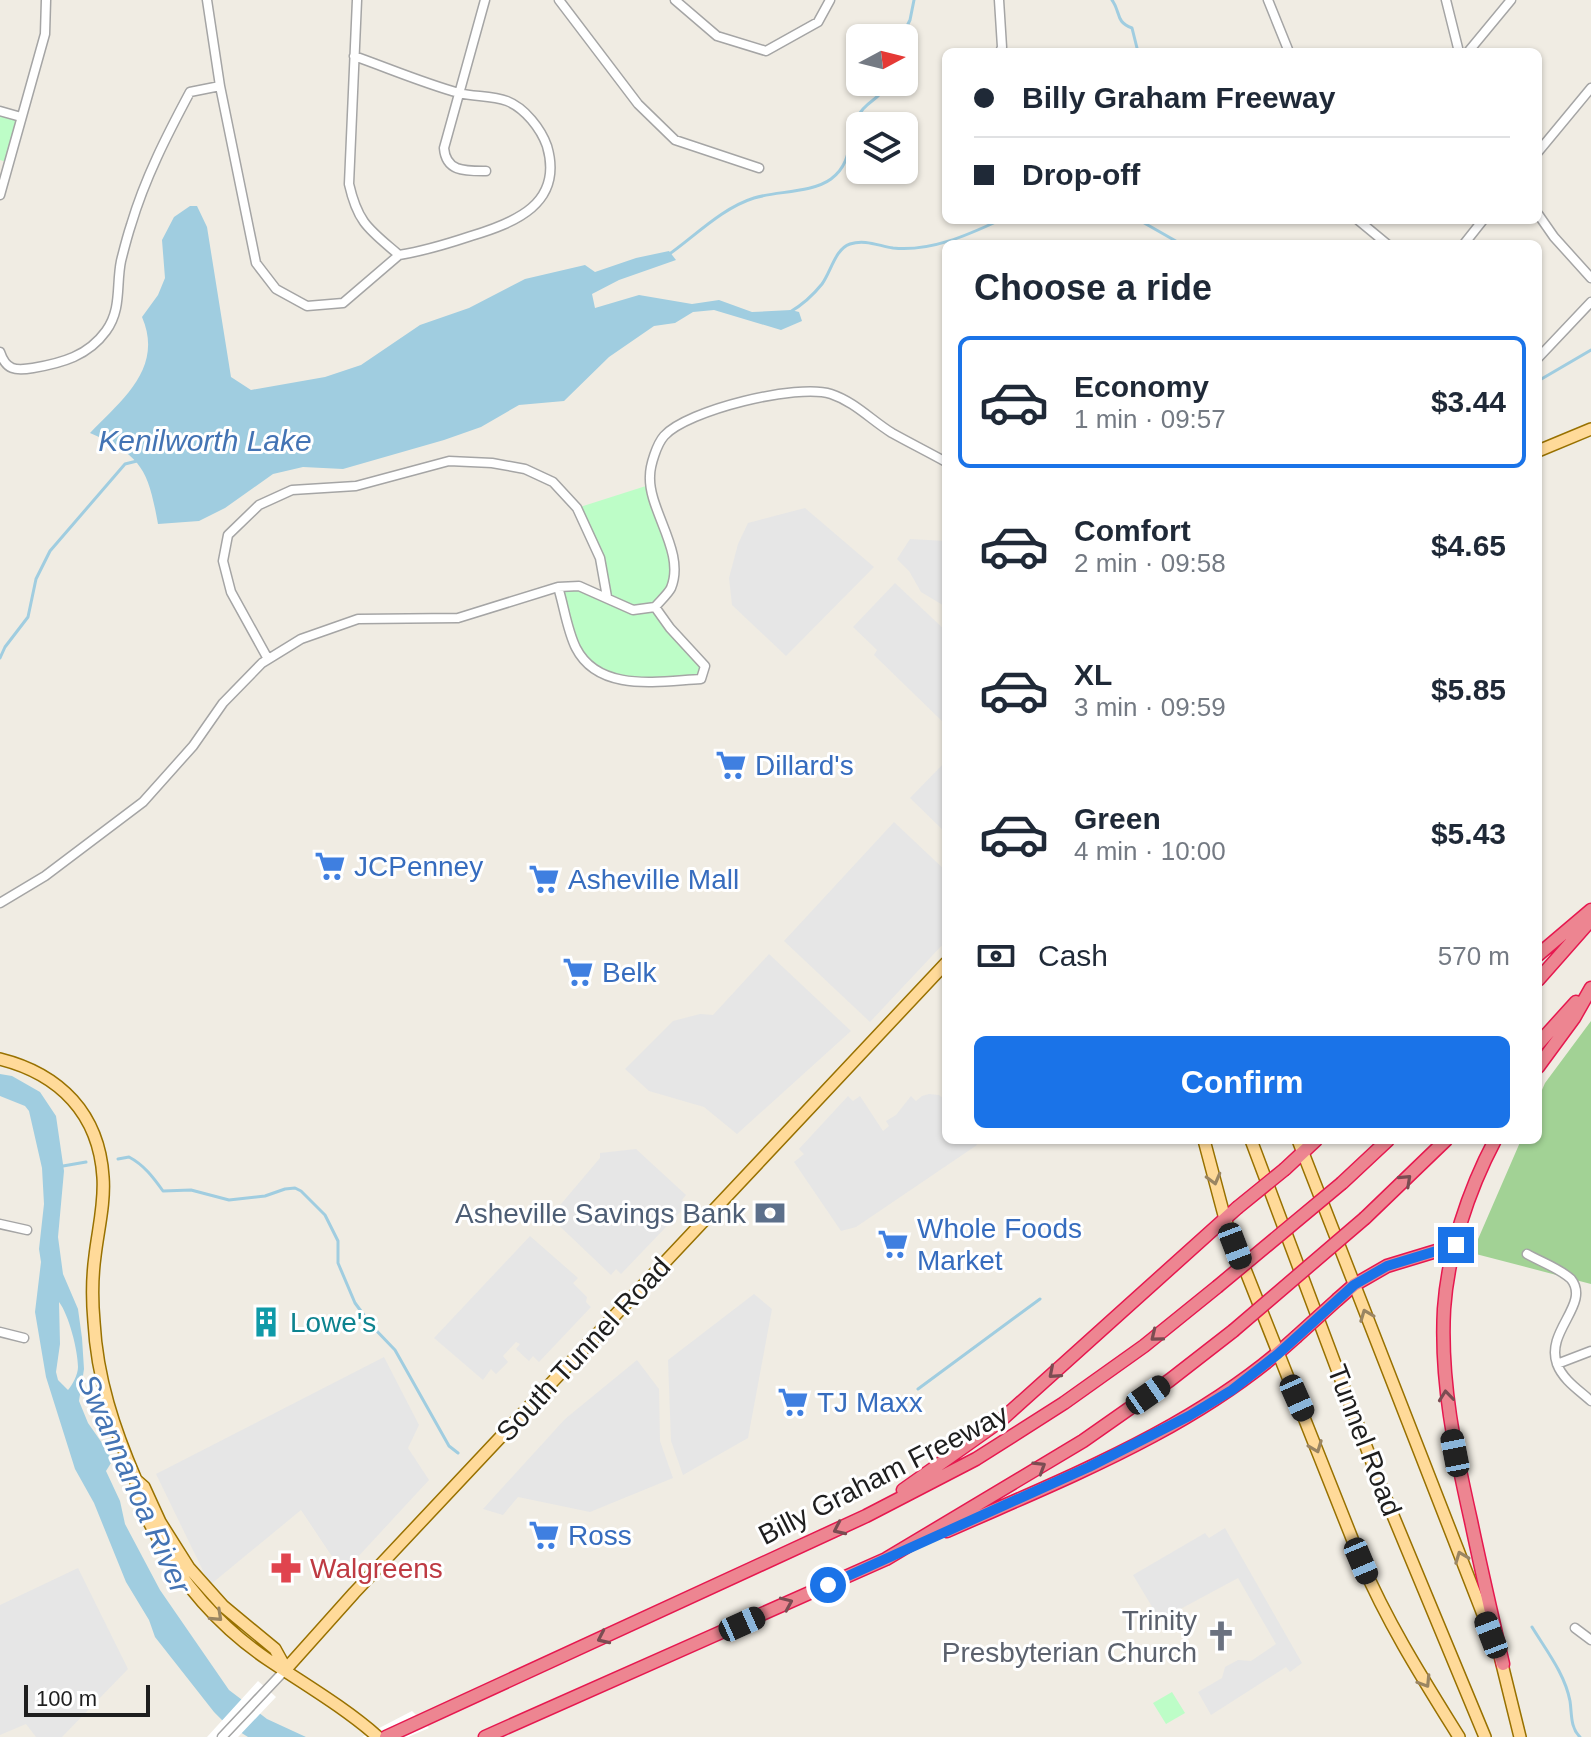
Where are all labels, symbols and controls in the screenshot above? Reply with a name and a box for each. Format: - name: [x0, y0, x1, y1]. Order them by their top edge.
- north arrow: [846, 24, 918, 96]
- map controls: [846, 24, 918, 184]
- text: Billy Graham Freeway: [1022, 81, 1335, 114]
- button: layers: [846, 112, 918, 184]
- text: Drop-off: [1022, 158, 1140, 191]
- text: Choose a ride: [974, 267, 1212, 308]
- icon: car: [978, 366, 1050, 438]
- text: Economy: [1074, 370, 1209, 403]
- text: $3.44: [1431, 385, 1506, 418]
- text: 1 min · 09:57: [1074, 404, 1226, 434]
- water label: Kenilworth Lake: [98, 424, 312, 457]
- icon: car: [978, 510, 1050, 582]
- text: Comfort: [1074, 514, 1191, 547]
- text: $4.65: [1431, 529, 1506, 562]
- text: 2 min · 09:58: [1074, 548, 1226, 578]
- icon: car: [978, 654, 1050, 726]
- text: XL: [1074, 658, 1112, 691]
- text: $5.85: [1431, 673, 1506, 706]
- text: 3 min · 09:59: [1074, 692, 1226, 722]
- supermarket icon: Dillard's: [714, 748, 748, 782]
- place label: Dillard's: [755, 750, 854, 781]
- icon: car: [978, 798, 1050, 870]
- text: Green: [1074, 802, 1161, 835]
- text: $5.43: [1431, 817, 1506, 850]
- text: 4 min · 10:00: [1074, 836, 1226, 866]
- supermarket icon: JCPenney: [313, 849, 347, 883]
- place label: JCPenney: [354, 851, 483, 882]
- supermarket icon: Asheville Mall: [527, 862, 561, 896]
- place label: Asheville Mall: [568, 864, 739, 895]
- icon: cash: [974, 934, 1018, 978]
- text: Cash: [1038, 939, 1108, 972]
- text: 570 m: [1438, 941, 1510, 971]
- supermarket icon: Belk: [561, 955, 595, 989]
- place label: Belk: [602, 957, 657, 988]
- button: Confirm: [974, 1036, 1510, 1128]
- one-way arrow: [1205, 1172, 1221, 1186]
- one-way arrow: [1397, 1174, 1411, 1189]
- bank icon: Asheville Savings Bank: [753, 1196, 787, 1230]
- place label: Asheville Savings Bank: [455, 1198, 747, 1229]
- place label: Whole Foods Market: [917, 1213, 1082, 1276]
- car: [1215, 1219, 1255, 1273]
- supermarket icon: Whole Foods Market: [876, 1227, 910, 1261]
- route end: [1438, 1227, 1474, 1263]
- street label: South Tunnel Road: [490, 1251, 676, 1448]
- building icon: Lowe's: [249, 1305, 283, 1339]
- place label: Lowe's: [290, 1307, 376, 1338]
- one-way arrow: [1359, 1309, 1376, 1323]
- one-way arrow: [1151, 1326, 1165, 1341]
- street label: Tunnel Road: [1322, 1360, 1408, 1520]
- one-way arrow: [1049, 1364, 1064, 1378]
- water label: Swannanoa River: [71, 1369, 198, 1600]
- car: [1121, 1371, 1175, 1419]
- car: [1276, 1371, 1318, 1425]
- supermarket icon: TJ Maxx: [776, 1385, 810, 1419]
- place label: TJ Maxx: [817, 1387, 923, 1418]
- one-way arrow: [1438, 1389, 1455, 1402]
- street label: Billy Graham Freeway: [753, 1398, 1013, 1551]
- car: [1439, 1427, 1471, 1479]
- one-way arrow: [1307, 1439, 1323, 1453]
- one-way arrow: [1032, 1462, 1046, 1477]
- supermarket icon: Ross: [527, 1518, 561, 1552]
- one-way arrow: [833, 1519, 847, 1535]
- place label: Ross: [568, 1520, 632, 1551]
- car: [1341, 1534, 1381, 1588]
- pharmacy icon: Walgreens: [269, 1551, 303, 1585]
- one-way arrow: [1454, 1551, 1471, 1565]
- place label: Walgreens: [310, 1553, 443, 1584]
- route start: [810, 1567, 846, 1603]
- one-way arrow: [779, 1597, 793, 1613]
- car: [715, 1603, 769, 1645]
- place label: Trinity Presbyterian Church: [942, 1605, 1197, 1668]
- one-way arrow: [208, 1607, 222, 1622]
- car: [1471, 1608, 1511, 1662]
- church icon: Trinity Presbyterian Church: [1204, 1619, 1238, 1653]
- one-way arrow: [597, 1628, 611, 1644]
- one-way arrow: [1415, 1674, 1430, 1688]
- scale bar: [24, 1681, 150, 1717]
- text: 100 m: [36, 1686, 97, 1711]

